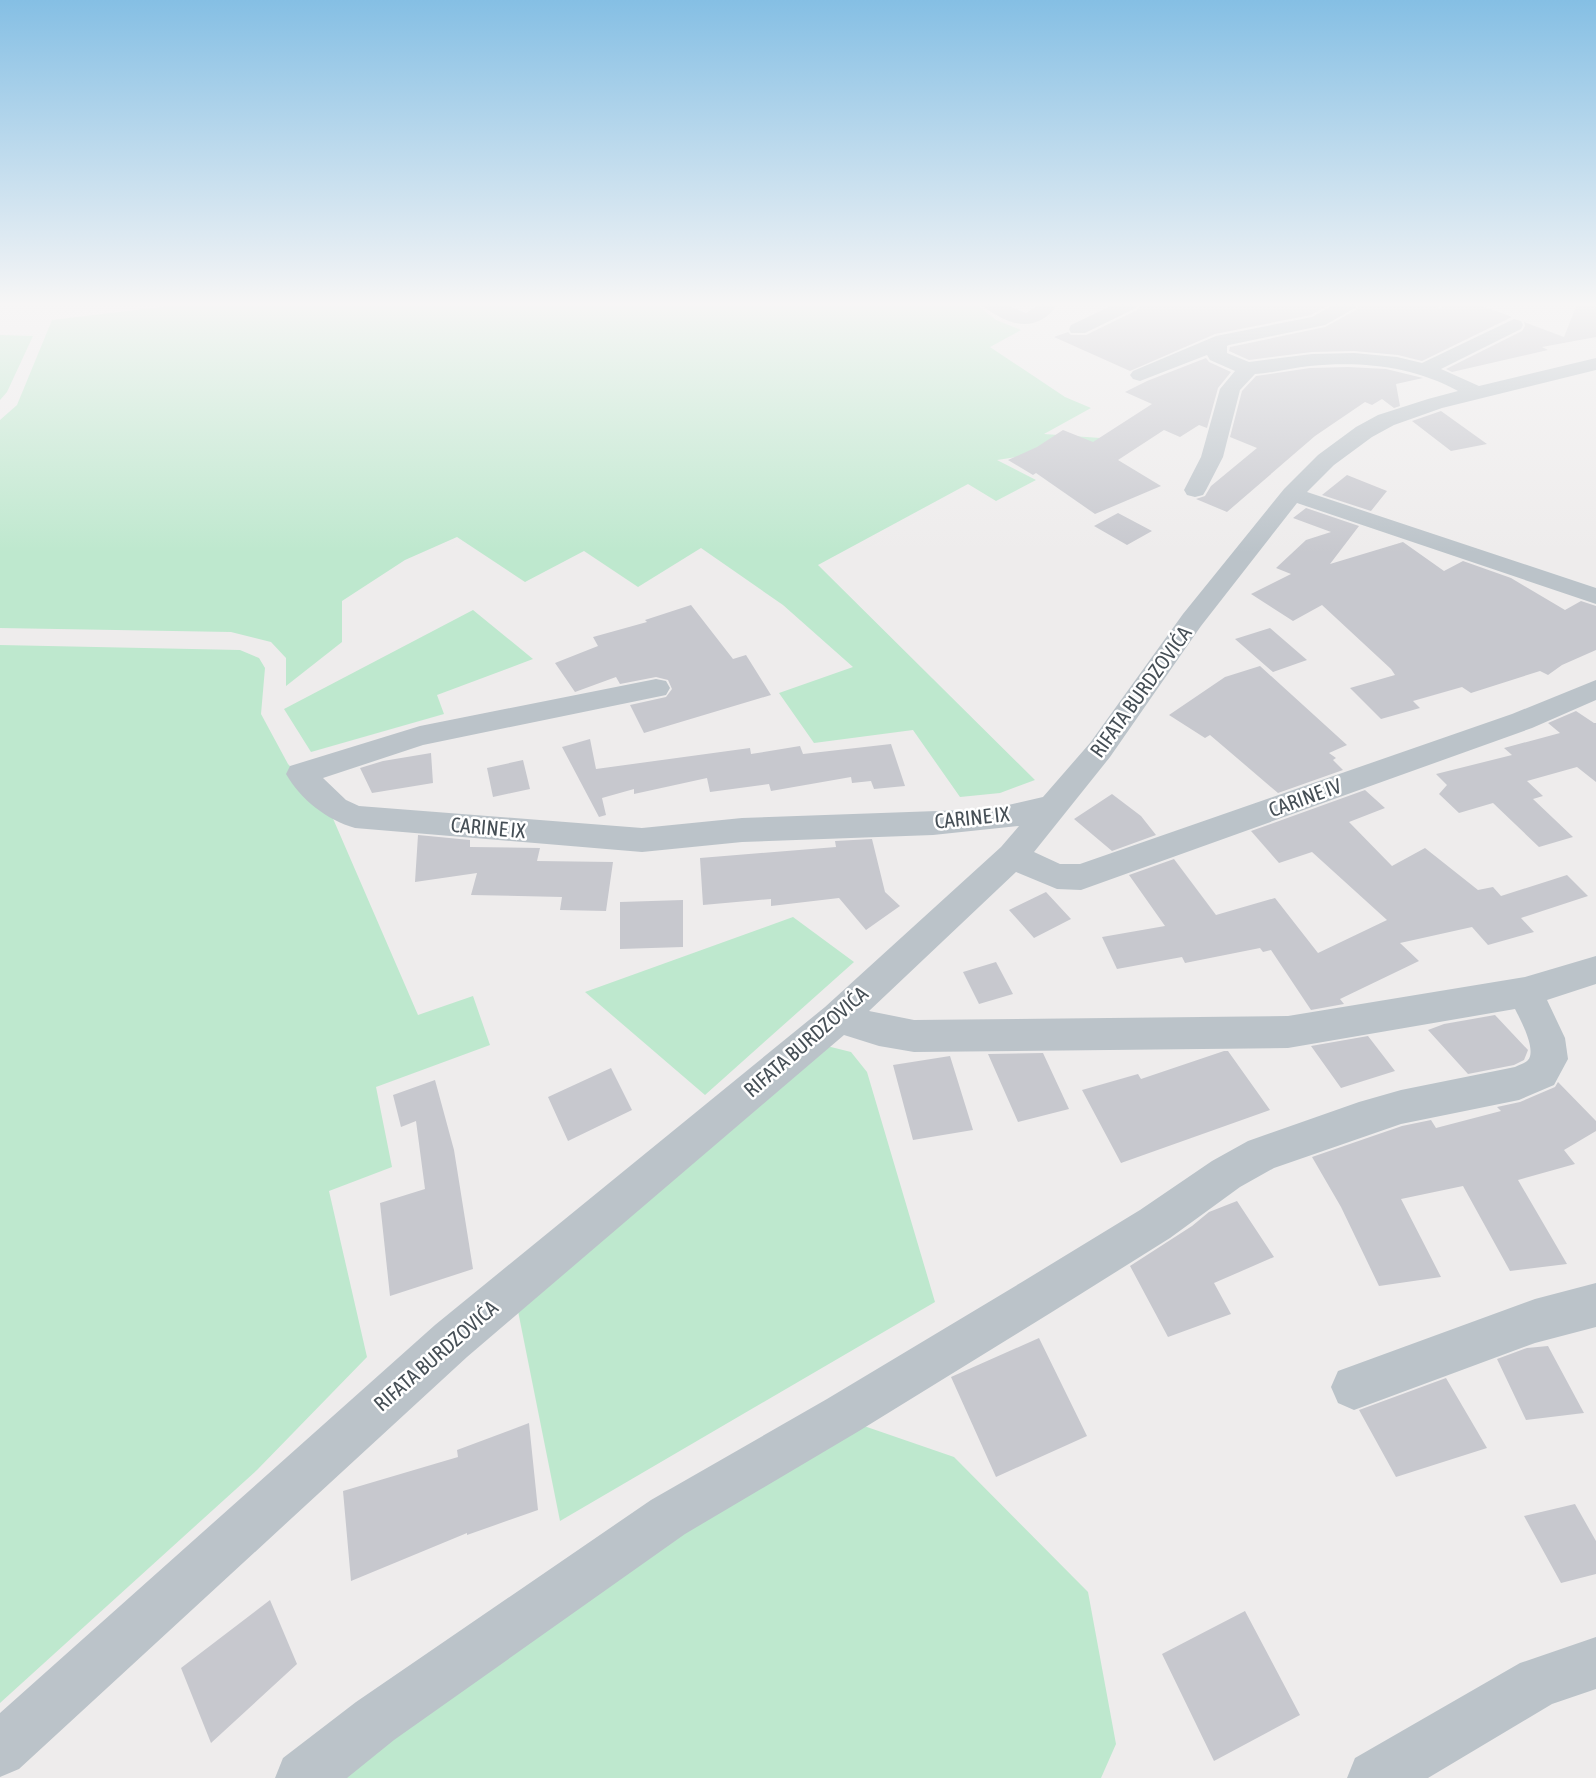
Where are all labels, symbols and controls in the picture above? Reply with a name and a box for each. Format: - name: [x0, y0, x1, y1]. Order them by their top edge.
- street label: RIFATA BURDZOVIĆA: [1085, 621, 1196, 762]
- street label: CARINE IV: [1265, 773, 1345, 821]
- street label: CARINE IX: [934, 801, 1011, 833]
- street label: CARINE IX: [450, 812, 527, 842]
- street label: RIFATA BURDZOVIĆA: [739, 981, 873, 1101]
- street label: RIFATA BURDZOVIĆA: [369, 1295, 503, 1415]

